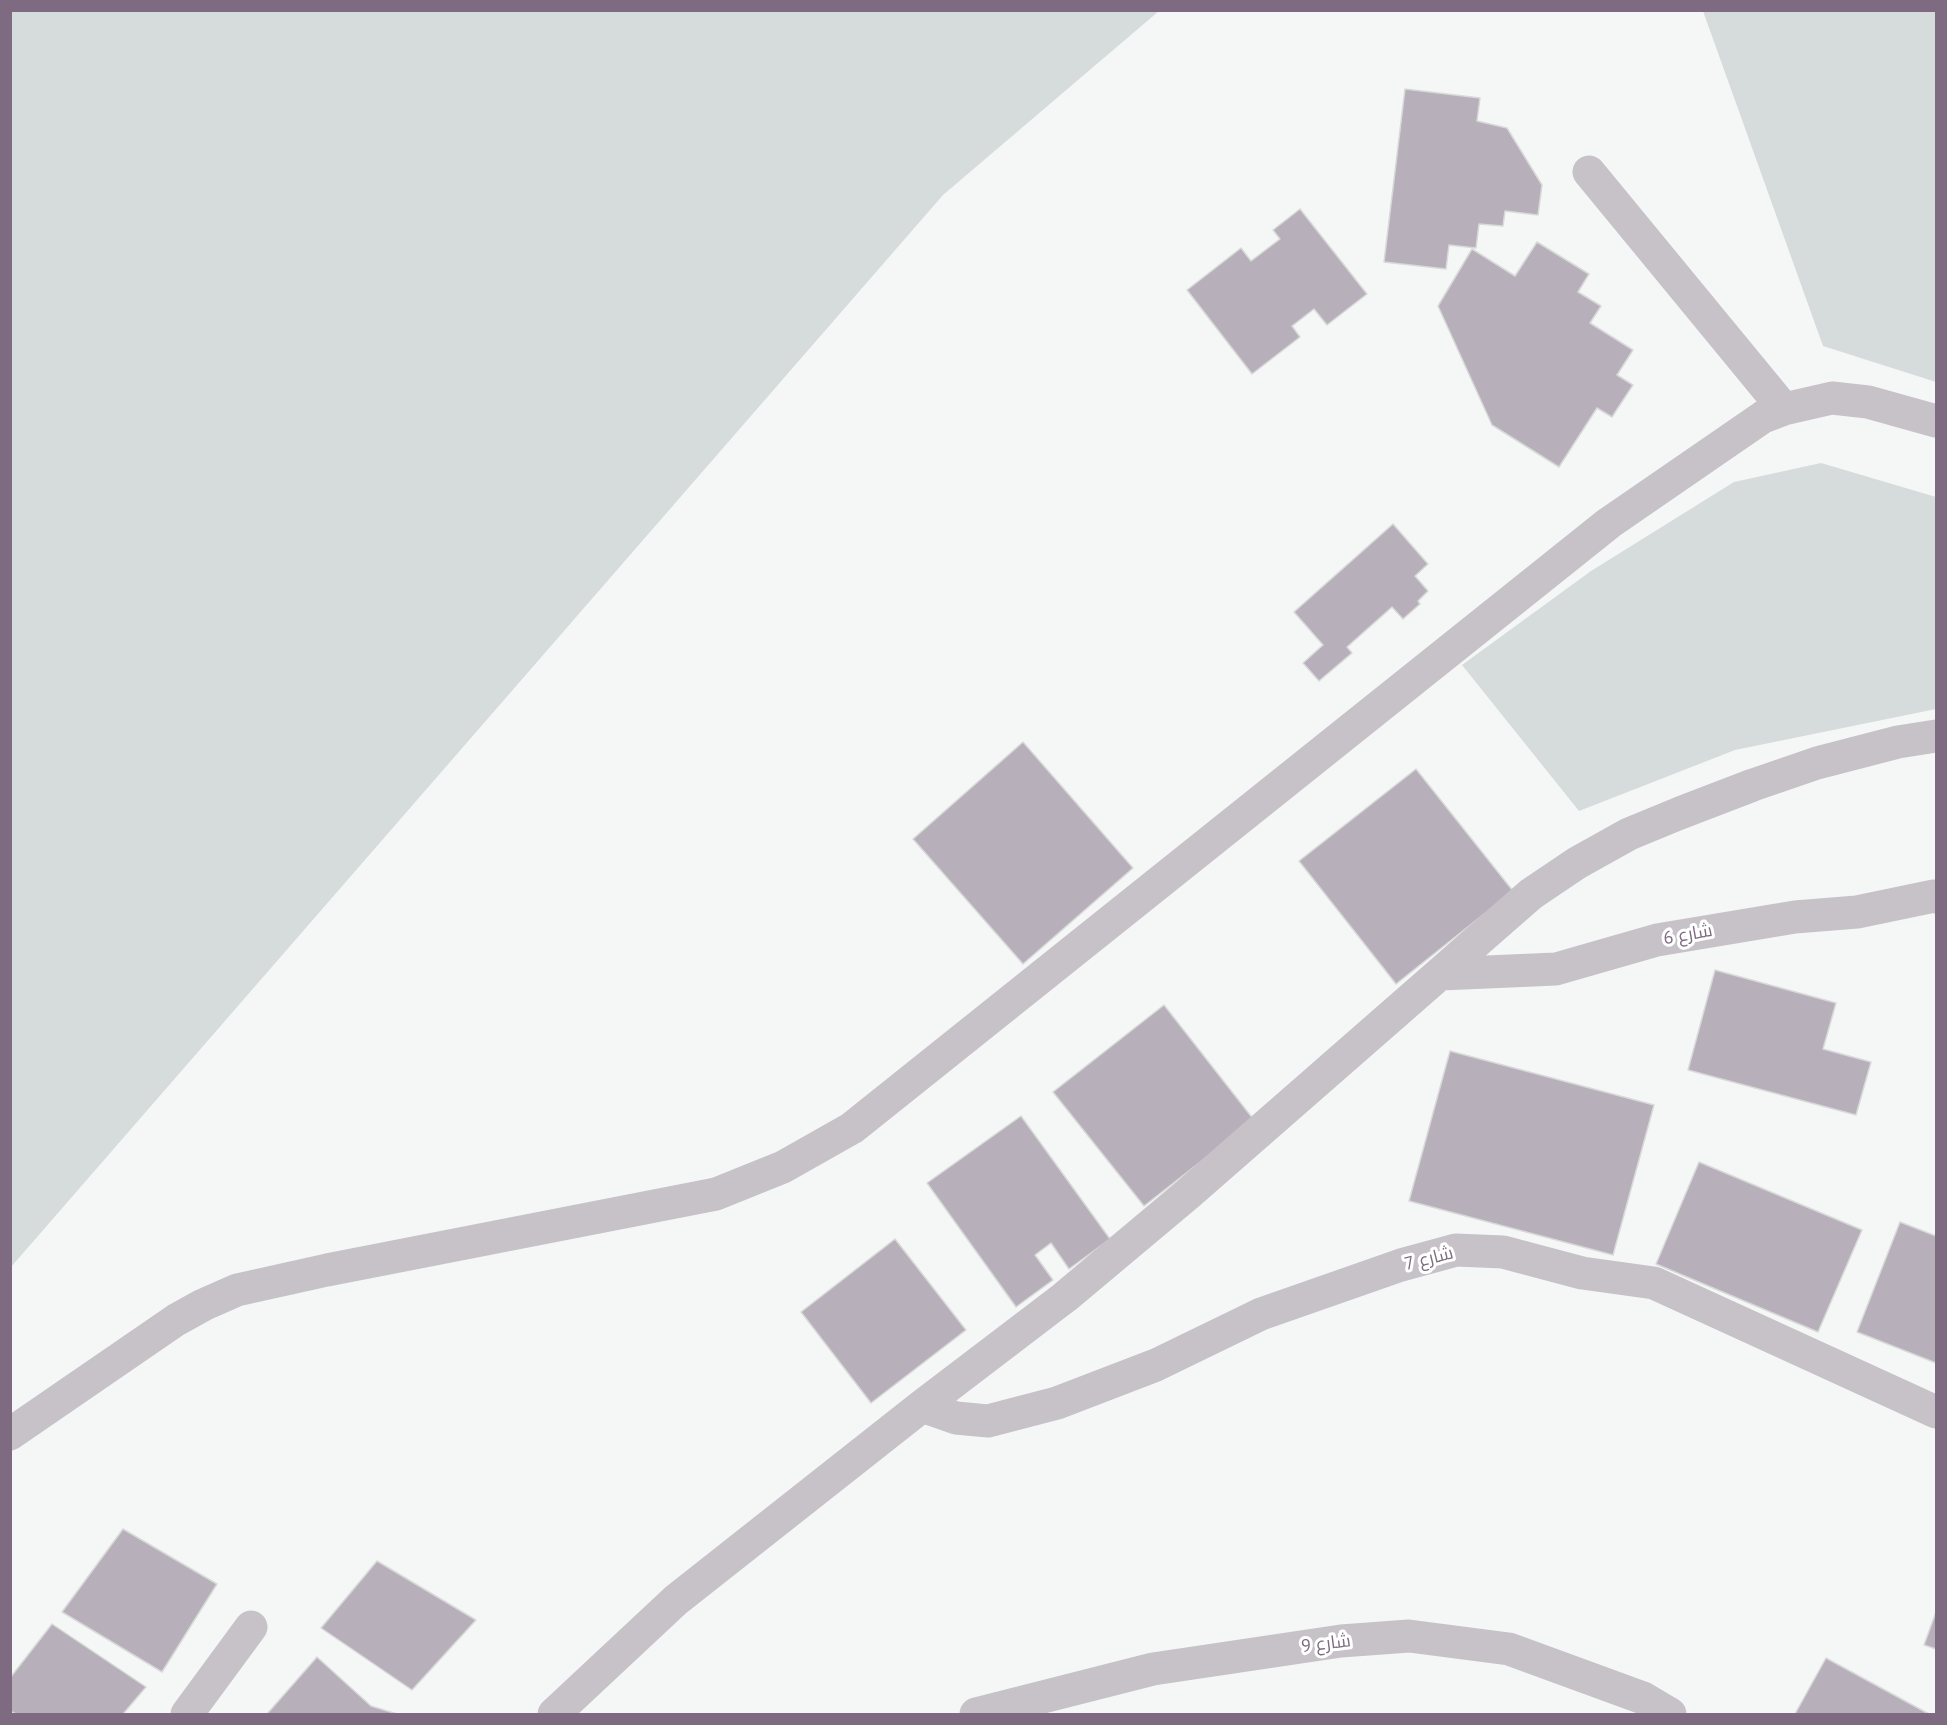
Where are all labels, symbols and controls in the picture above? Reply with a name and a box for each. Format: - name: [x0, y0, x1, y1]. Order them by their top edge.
- street label: شارع 6: [1662, 920, 1714, 950]
- street label: شارع 7: [1402, 1243, 1456, 1275]
- street label: شارع 9: [1300, 1630, 1352, 1658]

